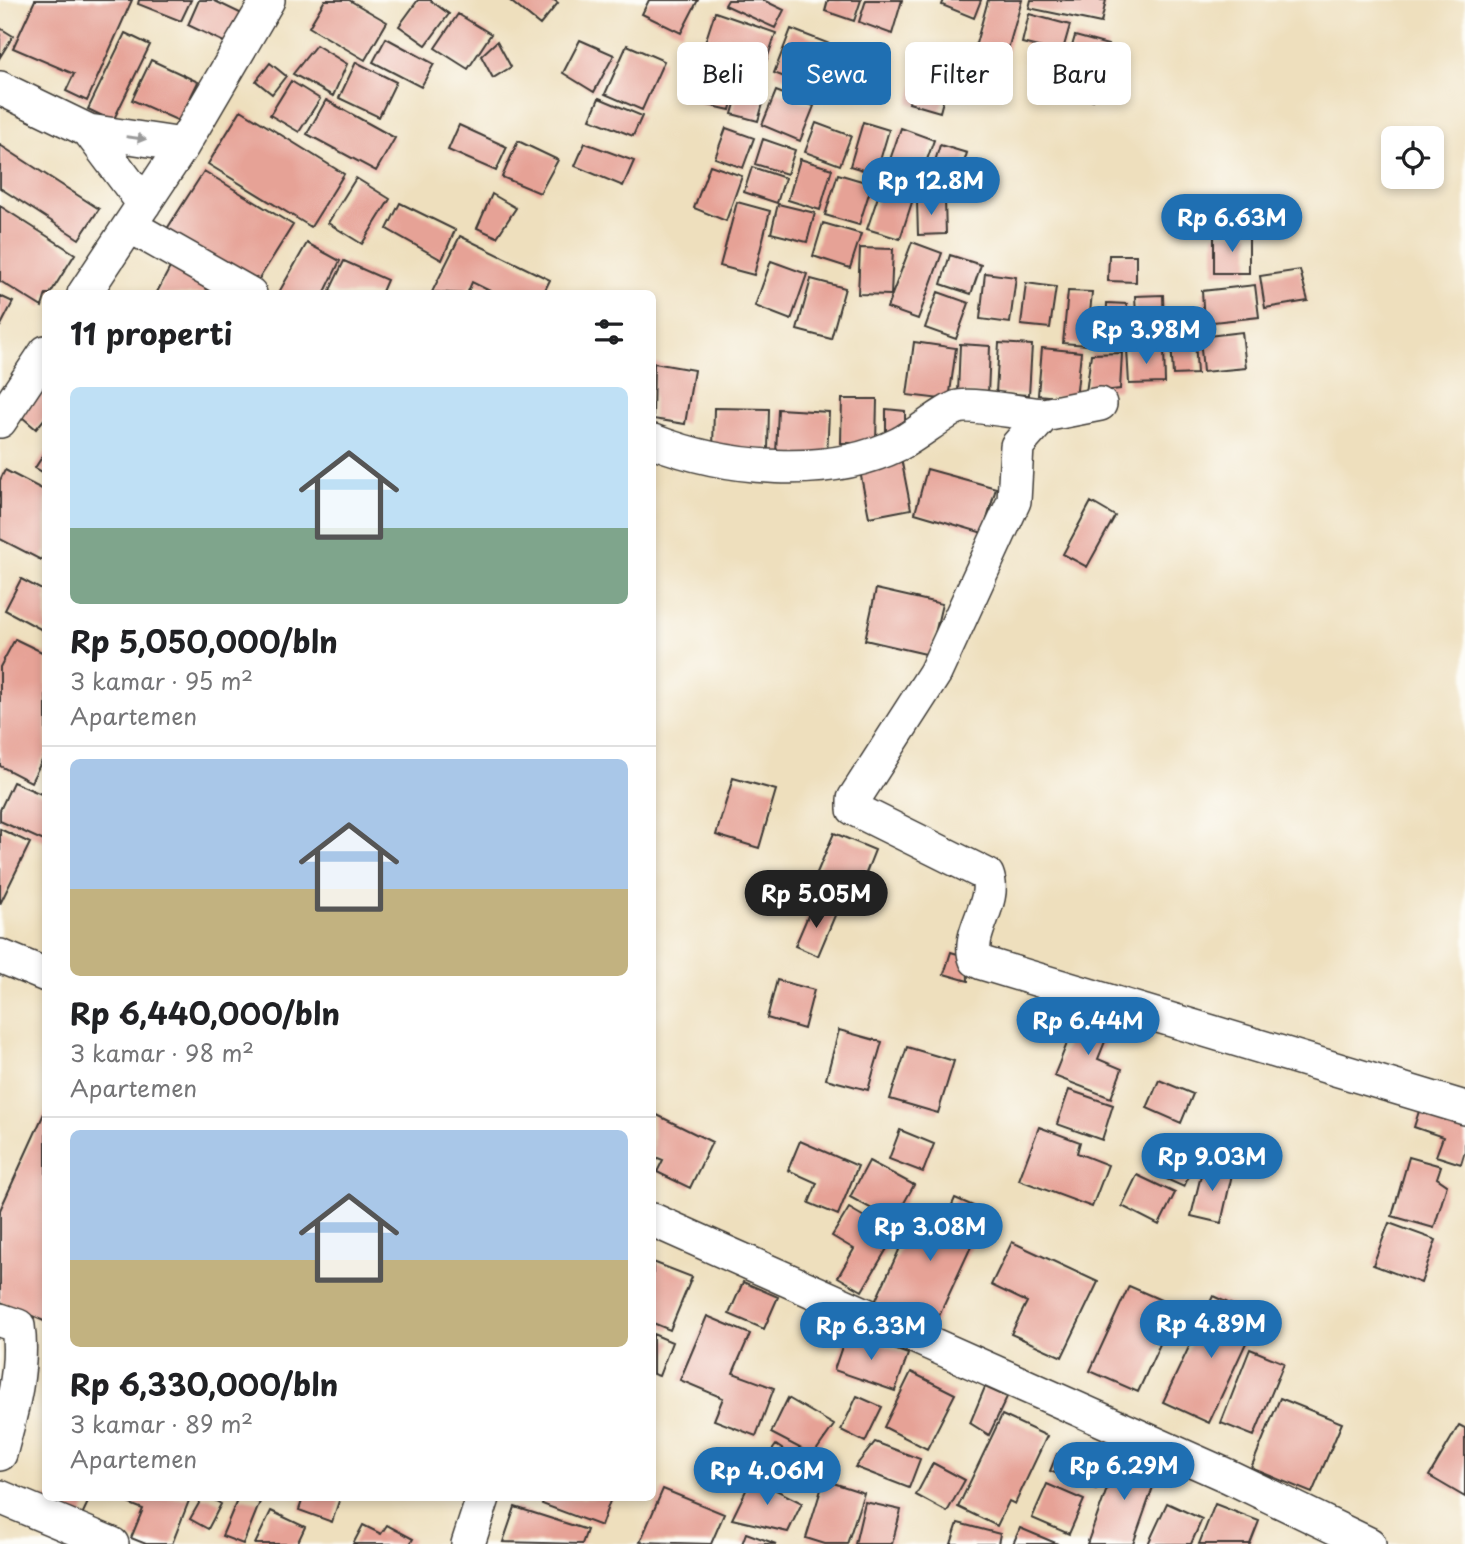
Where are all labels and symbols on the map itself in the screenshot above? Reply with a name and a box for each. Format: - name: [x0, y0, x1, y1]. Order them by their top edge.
- one-way arrow: [125, 133, 147, 144]
- pin: Rp 12.8M: [859, 158, 1003, 217]
- pin: Rp 6.63M: [1160, 194, 1304, 254]
- pin: Rp 3.98M: [1074, 306, 1218, 366]
- pin: Rp 5.05M: [744, 870, 888, 930]
- pin: Rp 6.44M: [1016, 998, 1160, 1057]
- pin: Rp 9.03M: [1140, 1134, 1284, 1193]
- pin: Rp 3.08M: [858, 1204, 1002, 1263]
- pin: Rp 4.89M: [1139, 1300, 1283, 1360]
- pin: Rp 6.33M: [799, 1302, 943, 1362]
- pin: Rp 6.29M: [1052, 1442, 1196, 1502]
- pin: Rp 4.06M: [695, 1448, 839, 1507]

